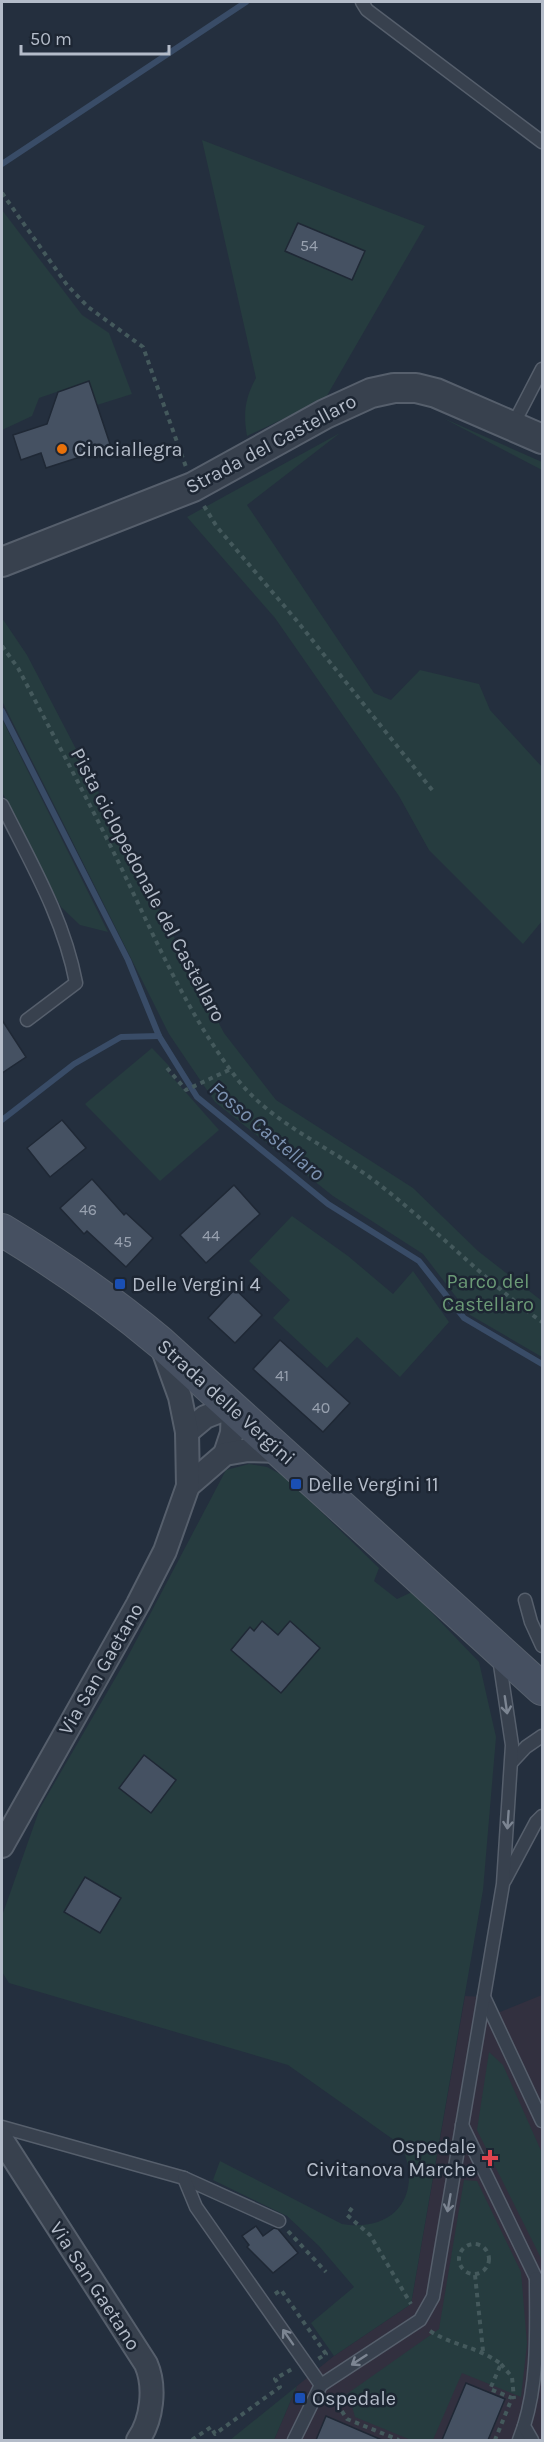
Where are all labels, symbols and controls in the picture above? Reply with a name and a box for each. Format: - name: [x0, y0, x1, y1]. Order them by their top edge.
- scale bar: [21, 18, 170, 56]
- text: 50 m: [30, 28, 72, 50]
- house number: 54: [300, 236, 318, 255]
- street label: Strada del Castellaro: [182, 389, 360, 499]
- place label: Cinciallegra: [74, 438, 183, 461]
- marker: Cinciallegra: [55, 442, 69, 456]
- street label: Pista ciclopedonale del Castellaro: [66, 744, 230, 1026]
- water label: Fosso Castellaro: [205, 1076, 330, 1186]
- house number: 46: [79, 1200, 97, 1219]
- house number: 44: [202, 1226, 220, 1245]
- house number: 45: [114, 1232, 132, 1251]
- park label: Parco del Castellaro: [442, 1270, 534, 1316]
- place label: Delle Vergini 4: [132, 1273, 261, 1296]
- marker: Delle Vergini 4: [113, 1277, 127, 1291]
- street label: Strada delle Vergini: [153, 1334, 299, 1470]
- house number: 41: [275, 1366, 289, 1385]
- house number: 40: [312, 1398, 330, 1417]
- place label: Delle Vergini 11: [308, 1473, 439, 1496]
- marker: Delle Vergini 11: [289, 1477, 303, 1491]
- street label: Via San Gaetano: [54, 1599, 148, 1739]
- one-way arrow: [501, 1694, 512, 1714]
- one-way arrow: [502, 1810, 513, 1830]
- place label: Ospedale Civitanova Marche: [307, 2135, 476, 2181]
- marker: Ospedale Civitanova Marche: [481, 2149, 499, 2167]
- one-way arrow: [444, 2193, 455, 2213]
- street label: Via San Gaetano: [45, 2217, 145, 2355]
- one-way arrow: [282, 2329, 294, 2345]
- one-way arrow: [351, 2354, 367, 2366]
- place label: Ospedale: [312, 2387, 396, 2410]
- marker: Ospedale: [293, 2391, 307, 2405]

